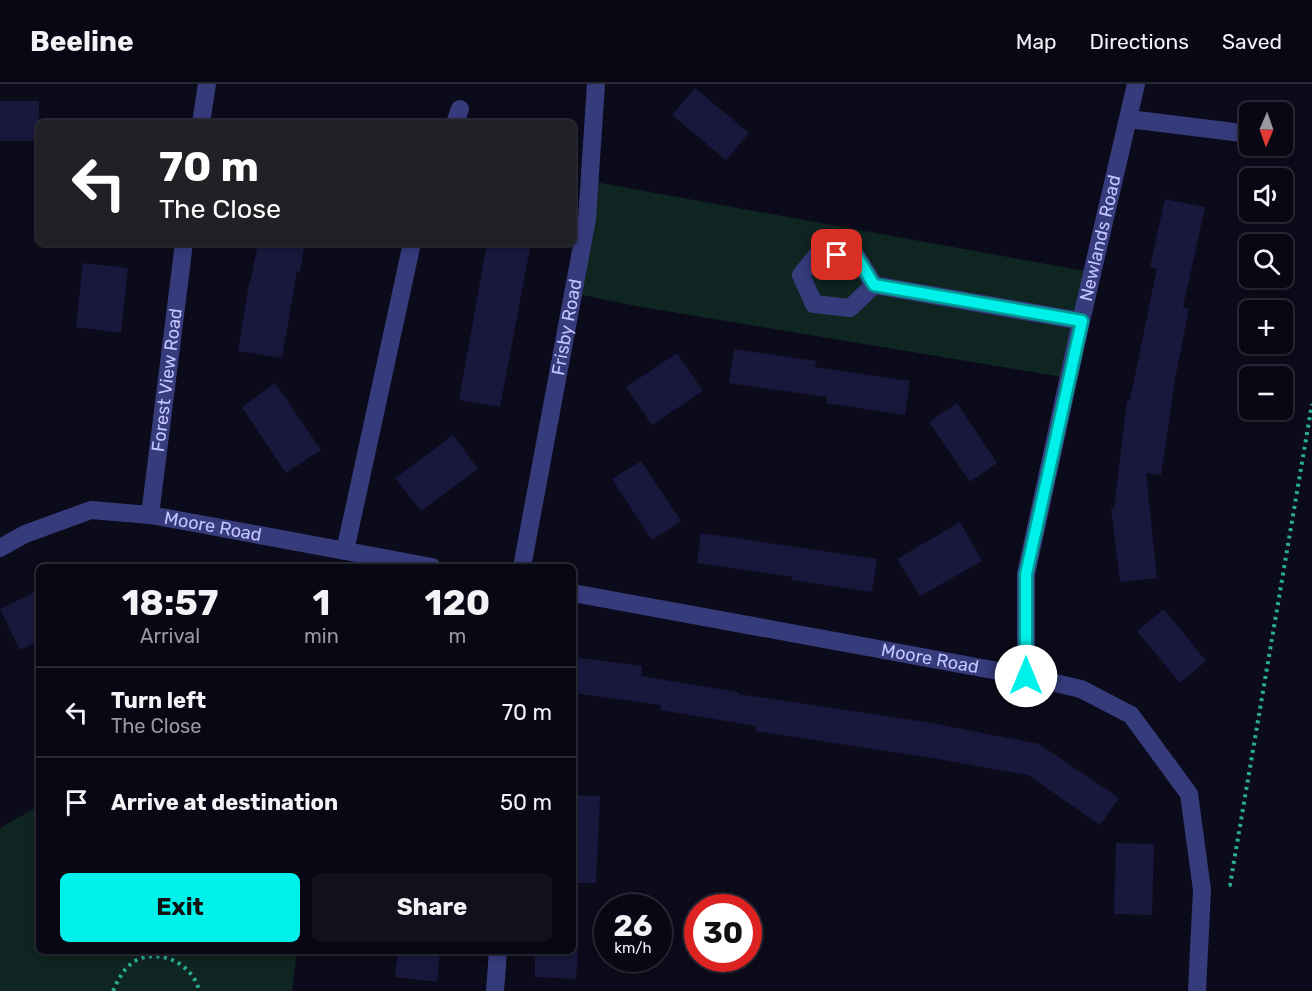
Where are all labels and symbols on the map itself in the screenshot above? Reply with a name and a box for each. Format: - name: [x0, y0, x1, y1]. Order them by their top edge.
- north arrow: [1239, 102, 1293, 156]
- street label: Newlands Road: [1075, 173, 1126, 303]
- pin: [811, 229, 862, 280]
- street label: Frisby Road: [547, 277, 587, 377]
- street label: Forest View Road: [147, 307, 187, 453]
- street label: Moore Road: [162, 507, 263, 546]
- street label: Moore Road: [879, 639, 981, 678]
- position arrow: [994, 644, 1058, 708]
- speed limit sign: 30: [684, 894, 762, 972]

